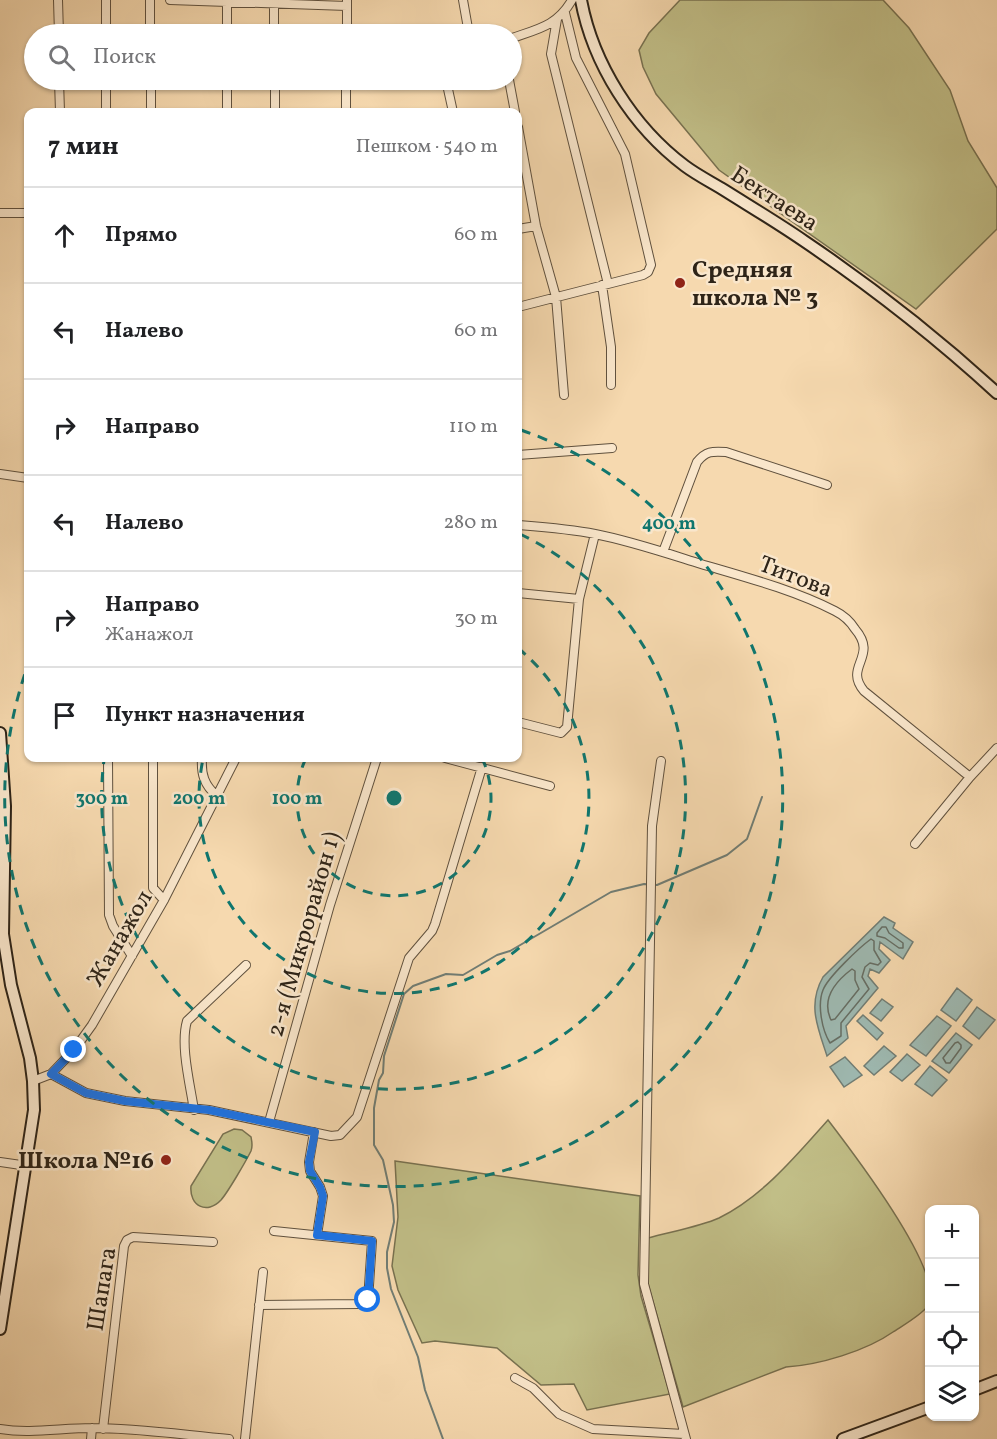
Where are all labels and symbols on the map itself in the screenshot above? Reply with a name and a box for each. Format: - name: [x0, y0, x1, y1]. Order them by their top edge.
- street label: Бектаева: [723, 159, 824, 241]
- place label: Средняя школа № 3: [692, 254, 818, 316]
- marker: Средняя школа № 3: [673, 276, 687, 290]
- text: 400 m: [642, 512, 696, 537]
- street label: Титова: [753, 548, 837, 607]
- text: 300 m: [76, 787, 128, 812]
- text: 200 m: [173, 787, 225, 812]
- text: 100 m: [272, 787, 322, 812]
- centre of rings: [384, 788, 404, 808]
- street label: 2-я (Микрорайон 1): [259, 828, 351, 1041]
- street label: Жанажол: [79, 885, 162, 993]
- route end: [60, 1036, 86, 1062]
- place label: Школа №16: [18, 1145, 154, 1179]
- marker: Школа №16: [159, 1153, 173, 1167]
- street label: Шапага: [80, 1245, 126, 1334]
- route start: [354, 1286, 380, 1312]

